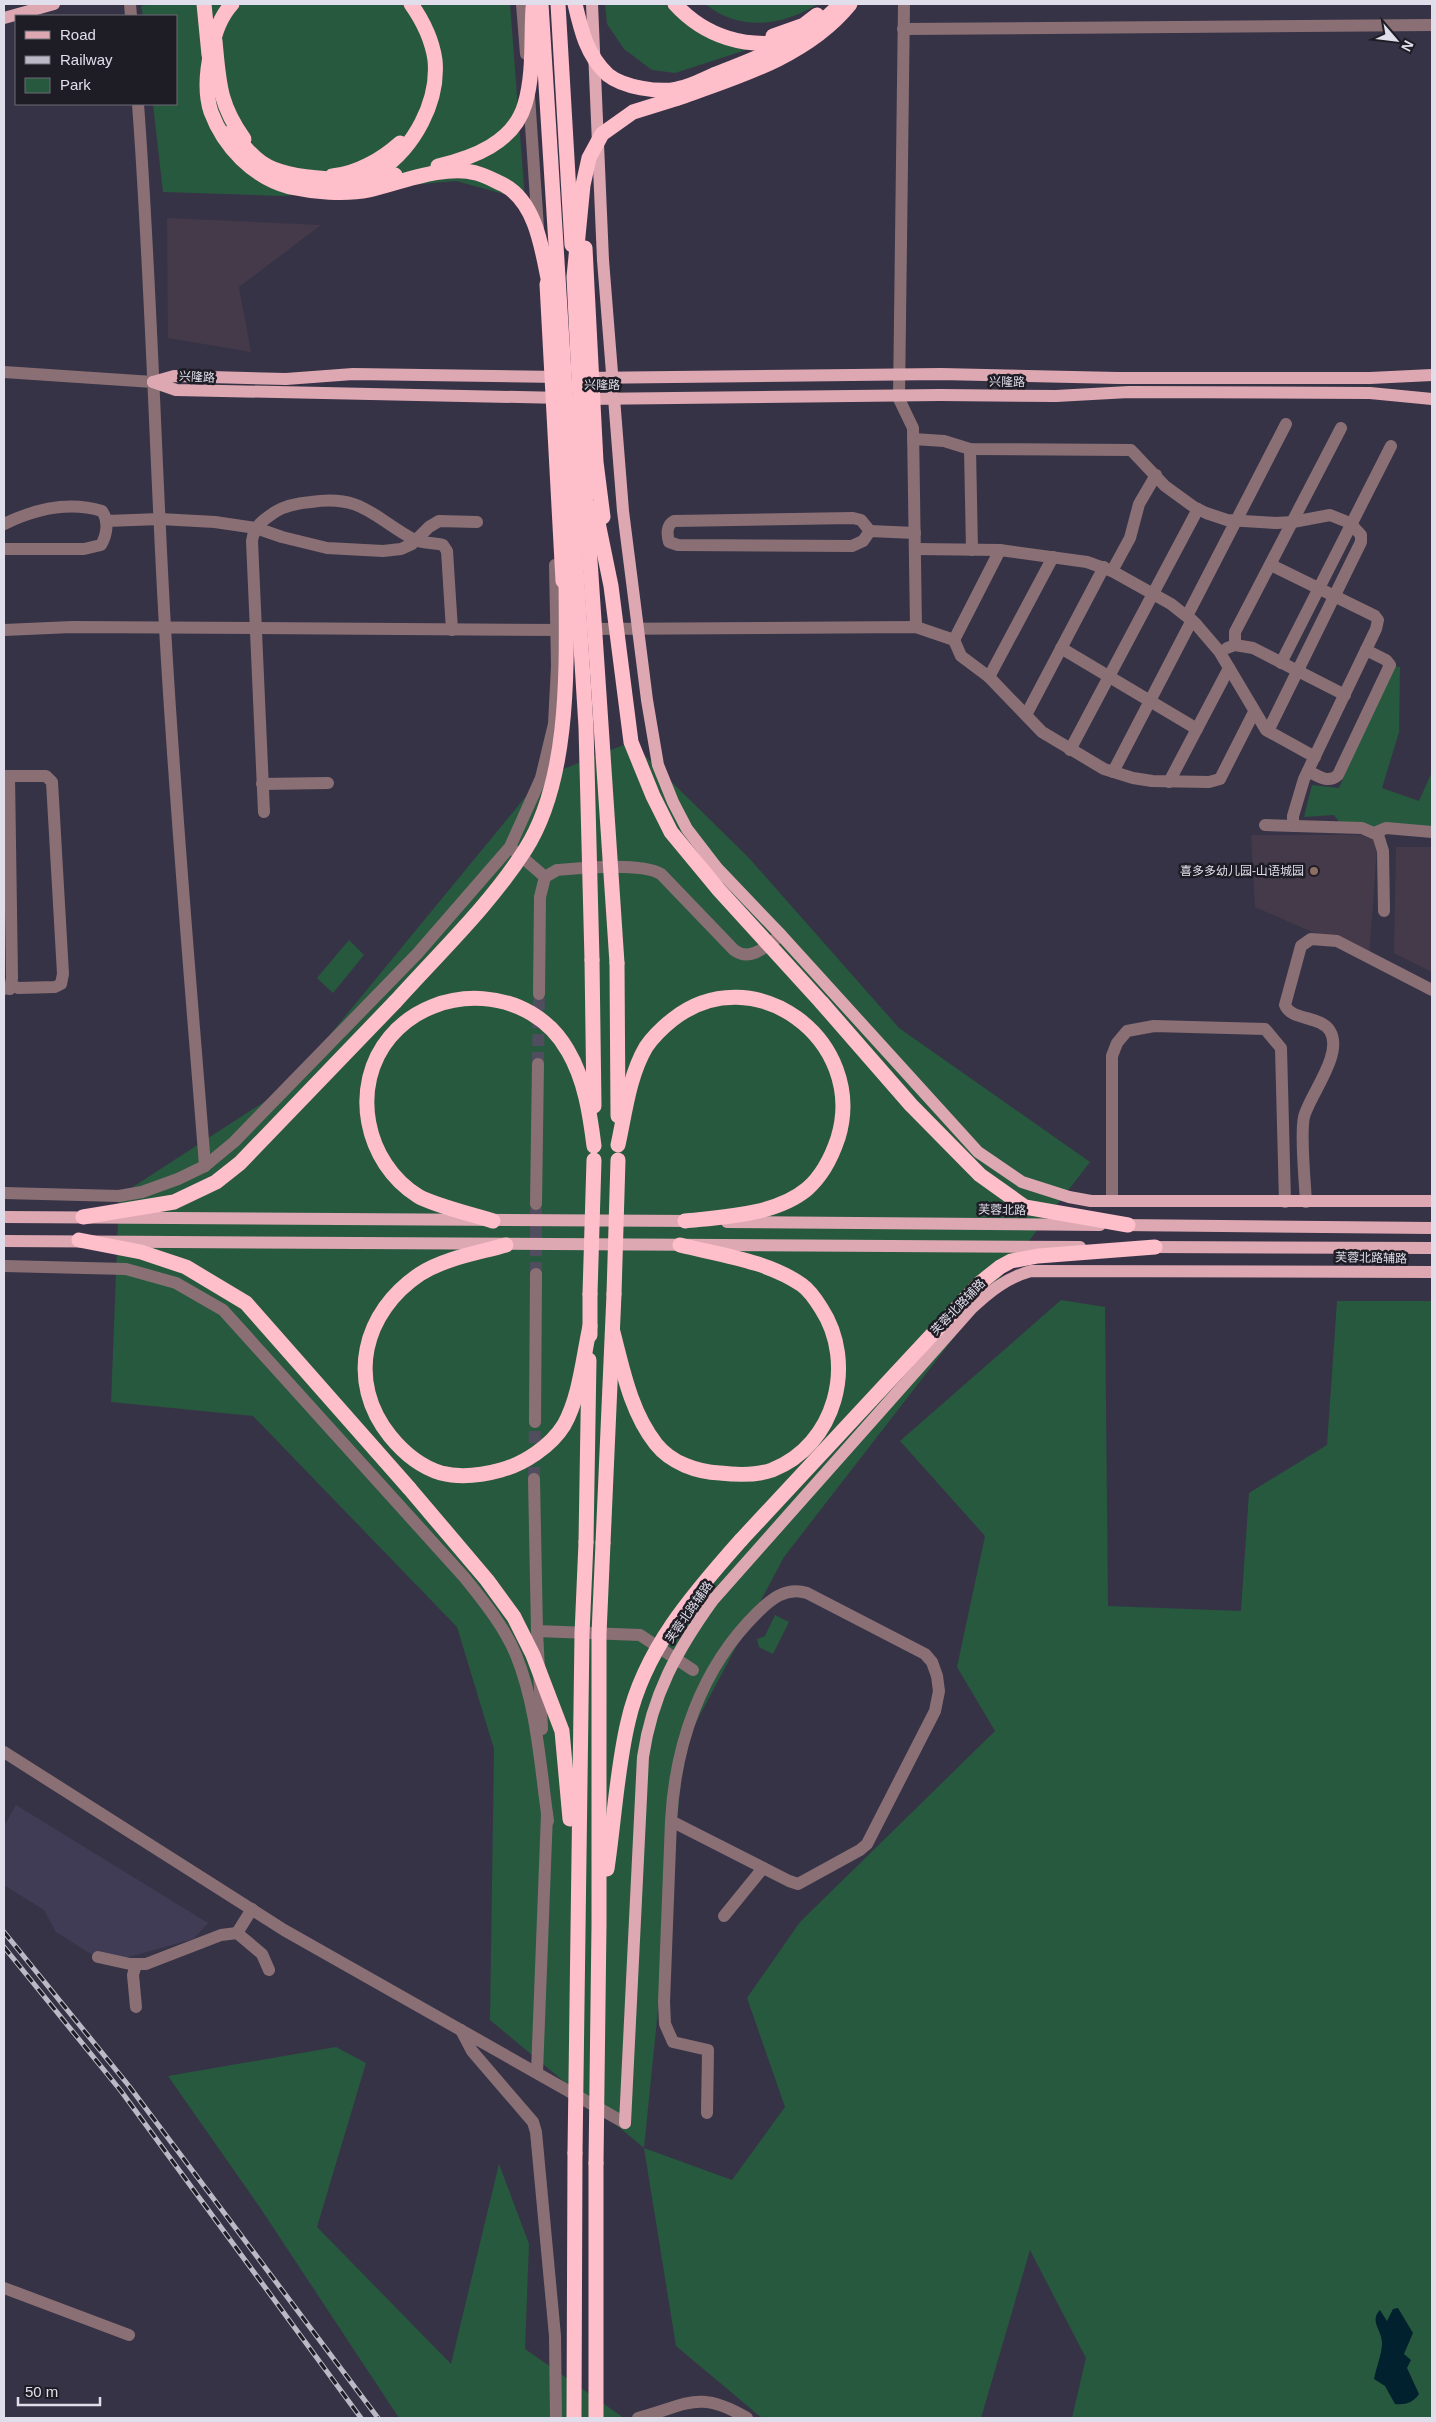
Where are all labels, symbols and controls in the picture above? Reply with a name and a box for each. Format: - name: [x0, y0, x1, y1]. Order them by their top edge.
- legend: [15, 15, 178, 105]
- north arrow: [1371, 15, 1421, 65]
- text: Road: [60, 26, 96, 43]
- text: N: [1398, 38, 1417, 54]
- text: Railway: [60, 51, 113, 68]
- text: Park: [60, 76, 91, 93]
- street label: 兴隆路: [179, 369, 215, 385]
- street label: 兴隆路: [989, 375, 1025, 389]
- street label: 兴隆路: [584, 378, 620, 392]
- place label: 喜多多幼儿园-山语城园: [1180, 864, 1304, 878]
- marker: 喜多多幼儿园-山语城园: [1308, 865, 1320, 877]
- street label: 芙蓉北路: [978, 1203, 1026, 1217]
- street label: 芙蓉北路辅路: [1335, 1250, 1407, 1266]
- street label: 芙蓉北路辅路: [928, 1276, 988, 1338]
- street label: 芙蓉北路辅路: [663, 1578, 715, 1646]
- scale bar: [18, 2374, 100, 2406]
- text: 50 m: [25, 2383, 58, 2400]

